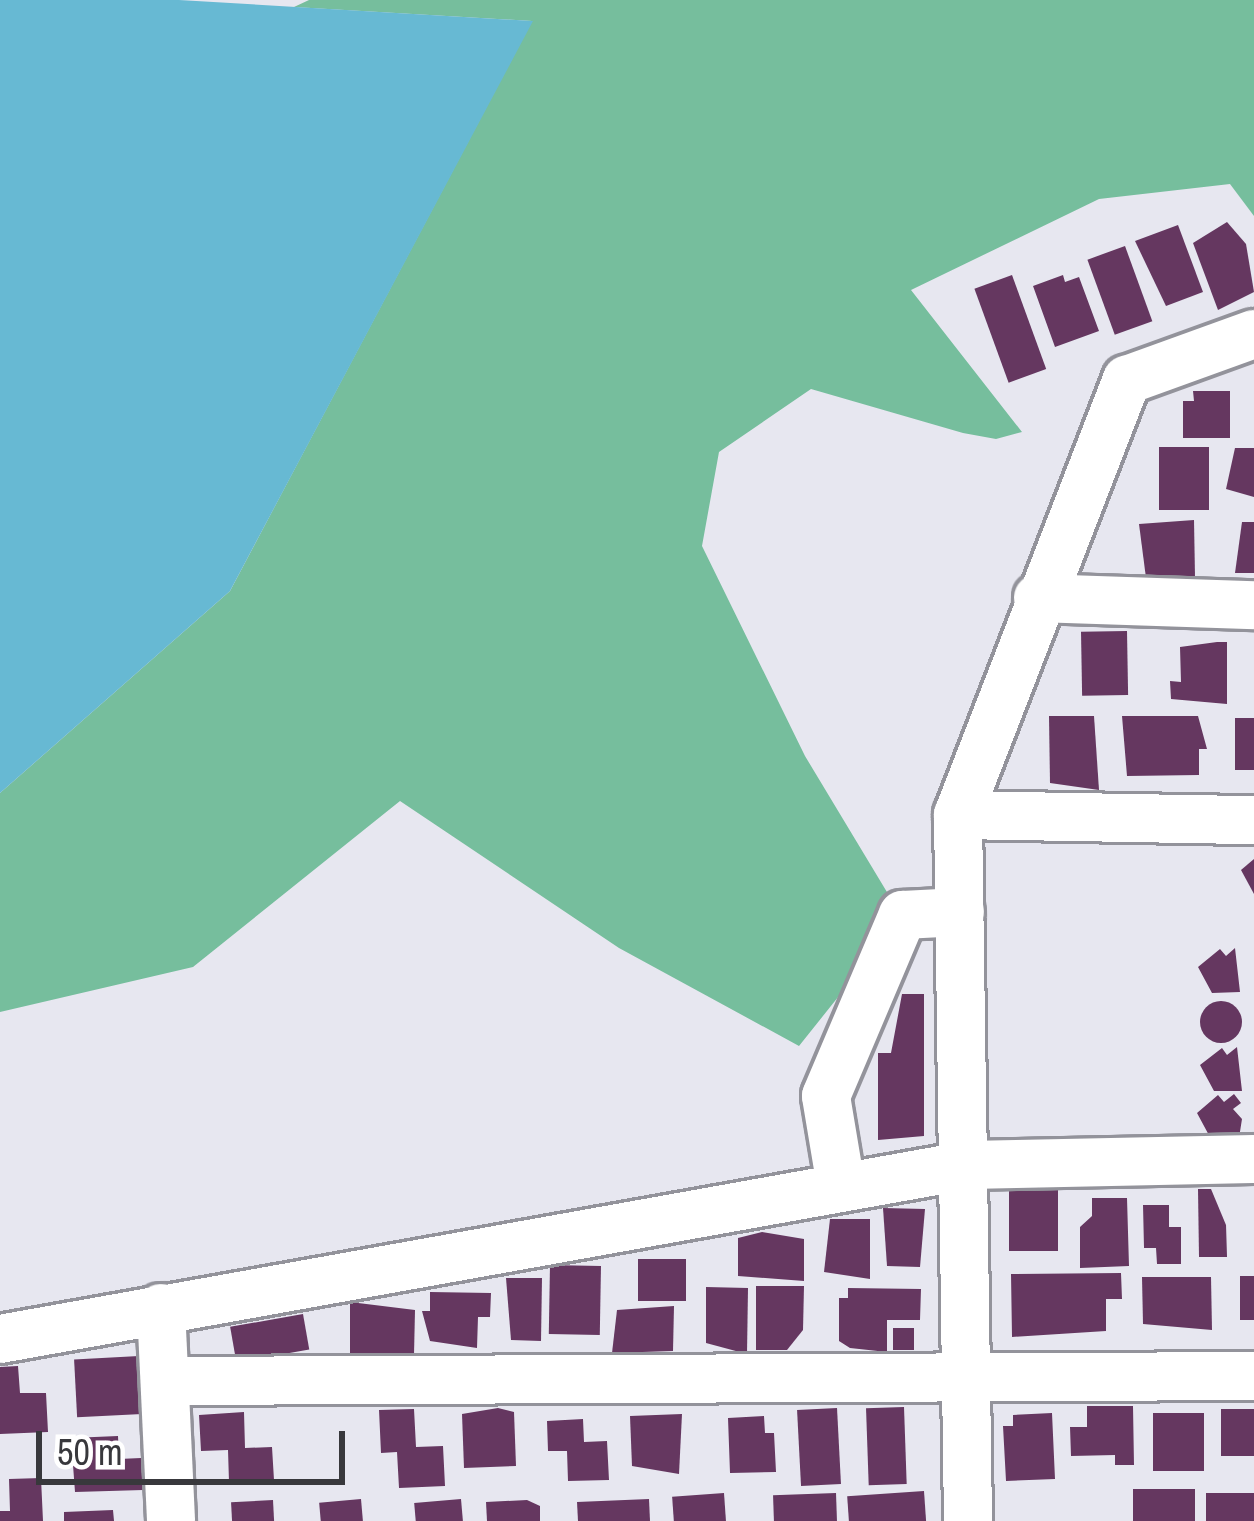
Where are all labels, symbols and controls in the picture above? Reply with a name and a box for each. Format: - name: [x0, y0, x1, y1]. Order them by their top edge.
- scale bar: [42, 1407, 351, 1481]
- text: 50 m: [57, 1428, 123, 1476]

